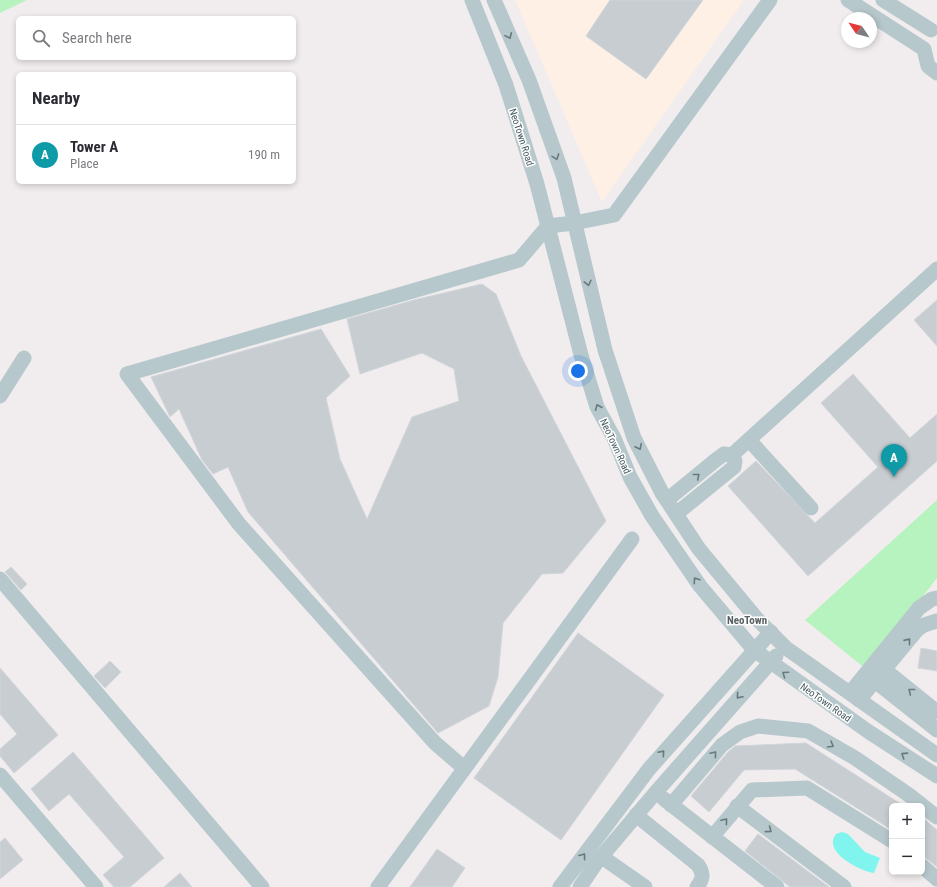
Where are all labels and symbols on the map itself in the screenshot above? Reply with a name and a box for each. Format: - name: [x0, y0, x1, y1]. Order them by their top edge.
- north arrow: [841, 12, 877, 48]
- one-way arrow: [504, 31, 512, 39]
- street label: NeoTown Road: [507, 107, 536, 167]
- one-way arrow: [551, 153, 560, 160]
- one-way arrow: [584, 279, 592, 286]
- your location: [568, 361, 588, 381]
- one-way arrow: [595, 403, 603, 411]
- street label: NeoTown Road: [598, 417, 633, 475]
- one-way arrow: [634, 443, 642, 450]
- pin: A: [881, 444, 907, 477]
- one-way arrow: [692, 473, 699, 480]
- one-way arrow: [694, 578, 701, 585]
- district label: NeoTown: [727, 614, 767, 627]
- one-way arrow: [903, 639, 910, 646]
- one-way arrow: [782, 671, 789, 679]
- street label: NeoTown Road: [798, 681, 853, 724]
- one-way arrow: [908, 689, 915, 696]
- one-way arrow: [737, 691, 744, 699]
- one-way arrow: [827, 740, 834, 747]
- one-way arrow: [658, 750, 665, 758]
- one-way arrow: [710, 751, 717, 758]
- one-way arrow: [901, 752, 908, 759]
- one-way arrow: [720, 819, 727, 826]
- one-way arrow: [764, 825, 771, 832]
- one-way arrow: [578, 853, 585, 860]

